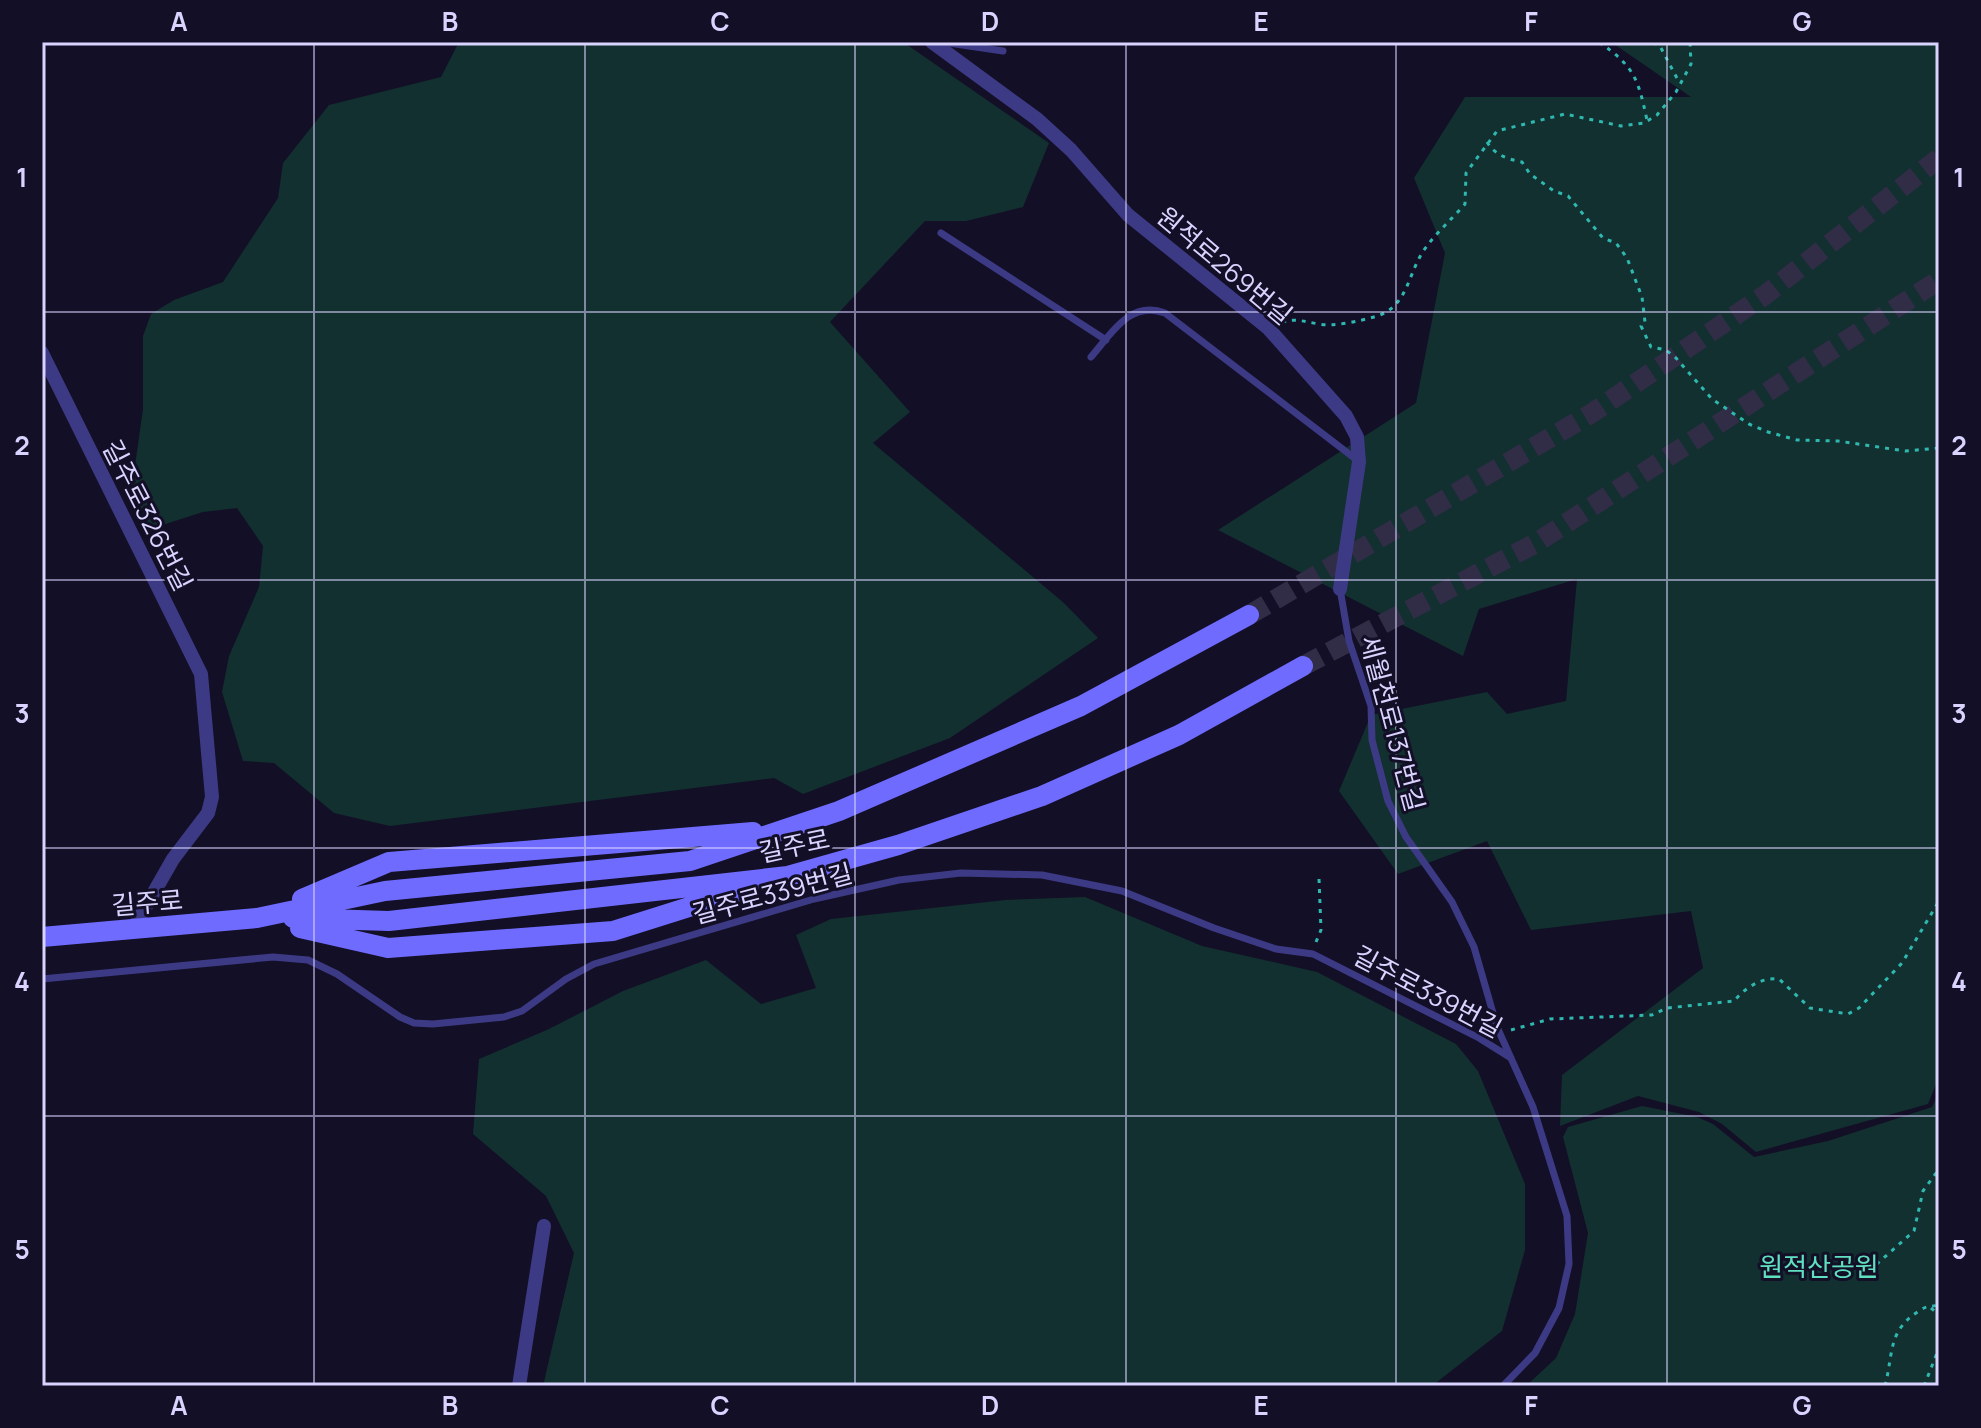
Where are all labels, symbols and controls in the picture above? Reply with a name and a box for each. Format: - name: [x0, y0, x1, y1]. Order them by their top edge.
- text: A: [170, 3, 188, 39]
- text: B: [442, 3, 458, 39]
- text: C: [710, 3, 730, 39]
- text: D: [981, 3, 999, 39]
- text: E: [1253, 3, 1269, 39]
- text: F: [1524, 3, 1538, 39]
- text: G: [1792, 3, 1812, 39]
- text: 1: [16, 159, 28, 195]
- text: 1: [1953, 159, 1965, 195]
- street label: 원적로269번길: [1150, 198, 1300, 332]
- text: 2: [14, 427, 30, 463]
- text: 2: [1951, 427, 1967, 463]
- street label: 길주로326번길: [95, 433, 201, 597]
- street label: 세월천로137번길: [1352, 631, 1434, 815]
- text: 3: [14, 695, 30, 731]
- text: 3: [1951, 695, 1967, 731]
- street label: 길주로: [755, 820, 833, 870]
- street label: 길주로339번길: [688, 854, 856, 932]
- street label: 길주로: [110, 881, 184, 923]
- street label: 길주로339번길: [1347, 936, 1509, 1046]
- text: 4: [14, 963, 30, 999]
- text: 4: [1951, 963, 1967, 999]
- text: 5: [14, 1231, 30, 1267]
- text: 5: [1951, 1231, 1967, 1267]
- park label: 원적산공원: [1759, 1248, 1879, 1284]
- text: A: [170, 1387, 188, 1423]
- text: B: [442, 1387, 458, 1423]
- text: C: [710, 1387, 730, 1423]
- text: D: [981, 1387, 999, 1423]
- text: E: [1253, 1387, 1269, 1423]
- text: F: [1524, 1387, 1538, 1423]
- text: G: [1792, 1387, 1812, 1423]

